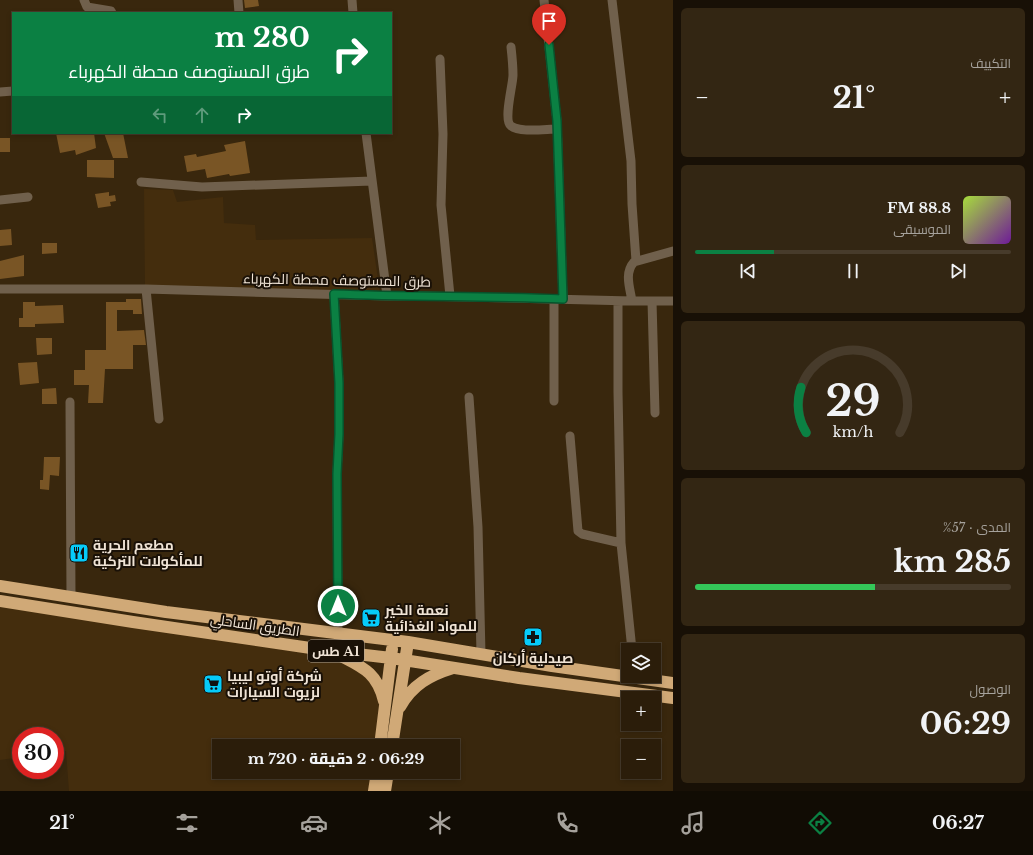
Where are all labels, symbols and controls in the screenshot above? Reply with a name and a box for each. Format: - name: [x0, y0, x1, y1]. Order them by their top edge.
- pin: [532, 4, 566, 45]
- icon: arrive: [538, 10, 560, 32]
- text: 280 m: [214, 20, 310, 55]
- icon: right: [324, 28, 376, 80]
- text: التكييف: [970, 55, 1011, 72]
- text: طرق المستوصف محطة الكهرباء: [68, 61, 310, 83]
- text: 21°: [833, 79, 875, 116]
- text: −: [695, 84, 709, 111]
- text: +: [999, 84, 1011, 111]
- icon: left: [149, 104, 171, 126]
- icon: ahead: [191, 104, 213, 126]
- icon: right: [233, 104, 255, 126]
- text: 88.8 FM: [887, 198, 951, 217]
- text: الموسيقى: [893, 221, 951, 238]
- icon: previous: [737, 260, 759, 282]
- icon: pause: [842, 260, 864, 282]
- icon: next: [947, 260, 969, 282]
- street label: طرق المستوصف محطة الكهرباء: [243, 269, 431, 291]
- text: 29: [825, 376, 881, 427]
- text: km/h: [833, 423, 873, 441]
- text: المدى · 57%: [943, 519, 1011, 536]
- place label: مطعم الحرية للمأكولات التركية: [93, 536, 203, 570]
- restaurant icon: مطعم الحرية للمأكولات التركية: [68, 542, 90, 564]
- text: 285 km: [893, 543, 1011, 580]
- position arrow: [317, 585, 359, 627]
- place label: نعمة الخير للمواد الغذائية: [384, 601, 477, 635]
- supermarket icon: نعمة الخير للمواد الغذائية: [360, 607, 382, 629]
- street label: الطريق الساحلي: [209, 610, 301, 643]
- pharmacy icon: صيدلية أركان: [522, 626, 544, 648]
- road number: طس A1: [308, 640, 364, 662]
- map controls: [621, 643, 661, 779]
- button: layers: [621, 643, 661, 683]
- place label: صيدلية أركان: [493, 649, 573, 667]
- place label: شركة أوتو ليبيا لزيوت السيارات: [227, 667, 322, 701]
- supermarket icon: شركة أوتو ليبيا لزيوت السيارات: [202, 673, 224, 695]
- text: الوصول: [970, 681, 1011, 698]
- button: +: [621, 691, 661, 731]
- text: 06:29: [920, 705, 1011, 742]
- speed limit sign: 30: [12, 727, 64, 779]
- button: −: [621, 739, 661, 779]
- text: 06:29 · 2 دقيقة · 720 m: [248, 749, 424, 768]
- icon: filters: [173, 809, 201, 837]
- icon: car: [300, 809, 328, 837]
- icon: climate: [426, 809, 454, 837]
- icon: phone: [553, 809, 581, 837]
- icon: music: [679, 809, 707, 837]
- icon: directions: [806, 809, 834, 837]
- text: 21°: [49, 812, 75, 834]
- text: 06:27: [932, 812, 984, 834]

